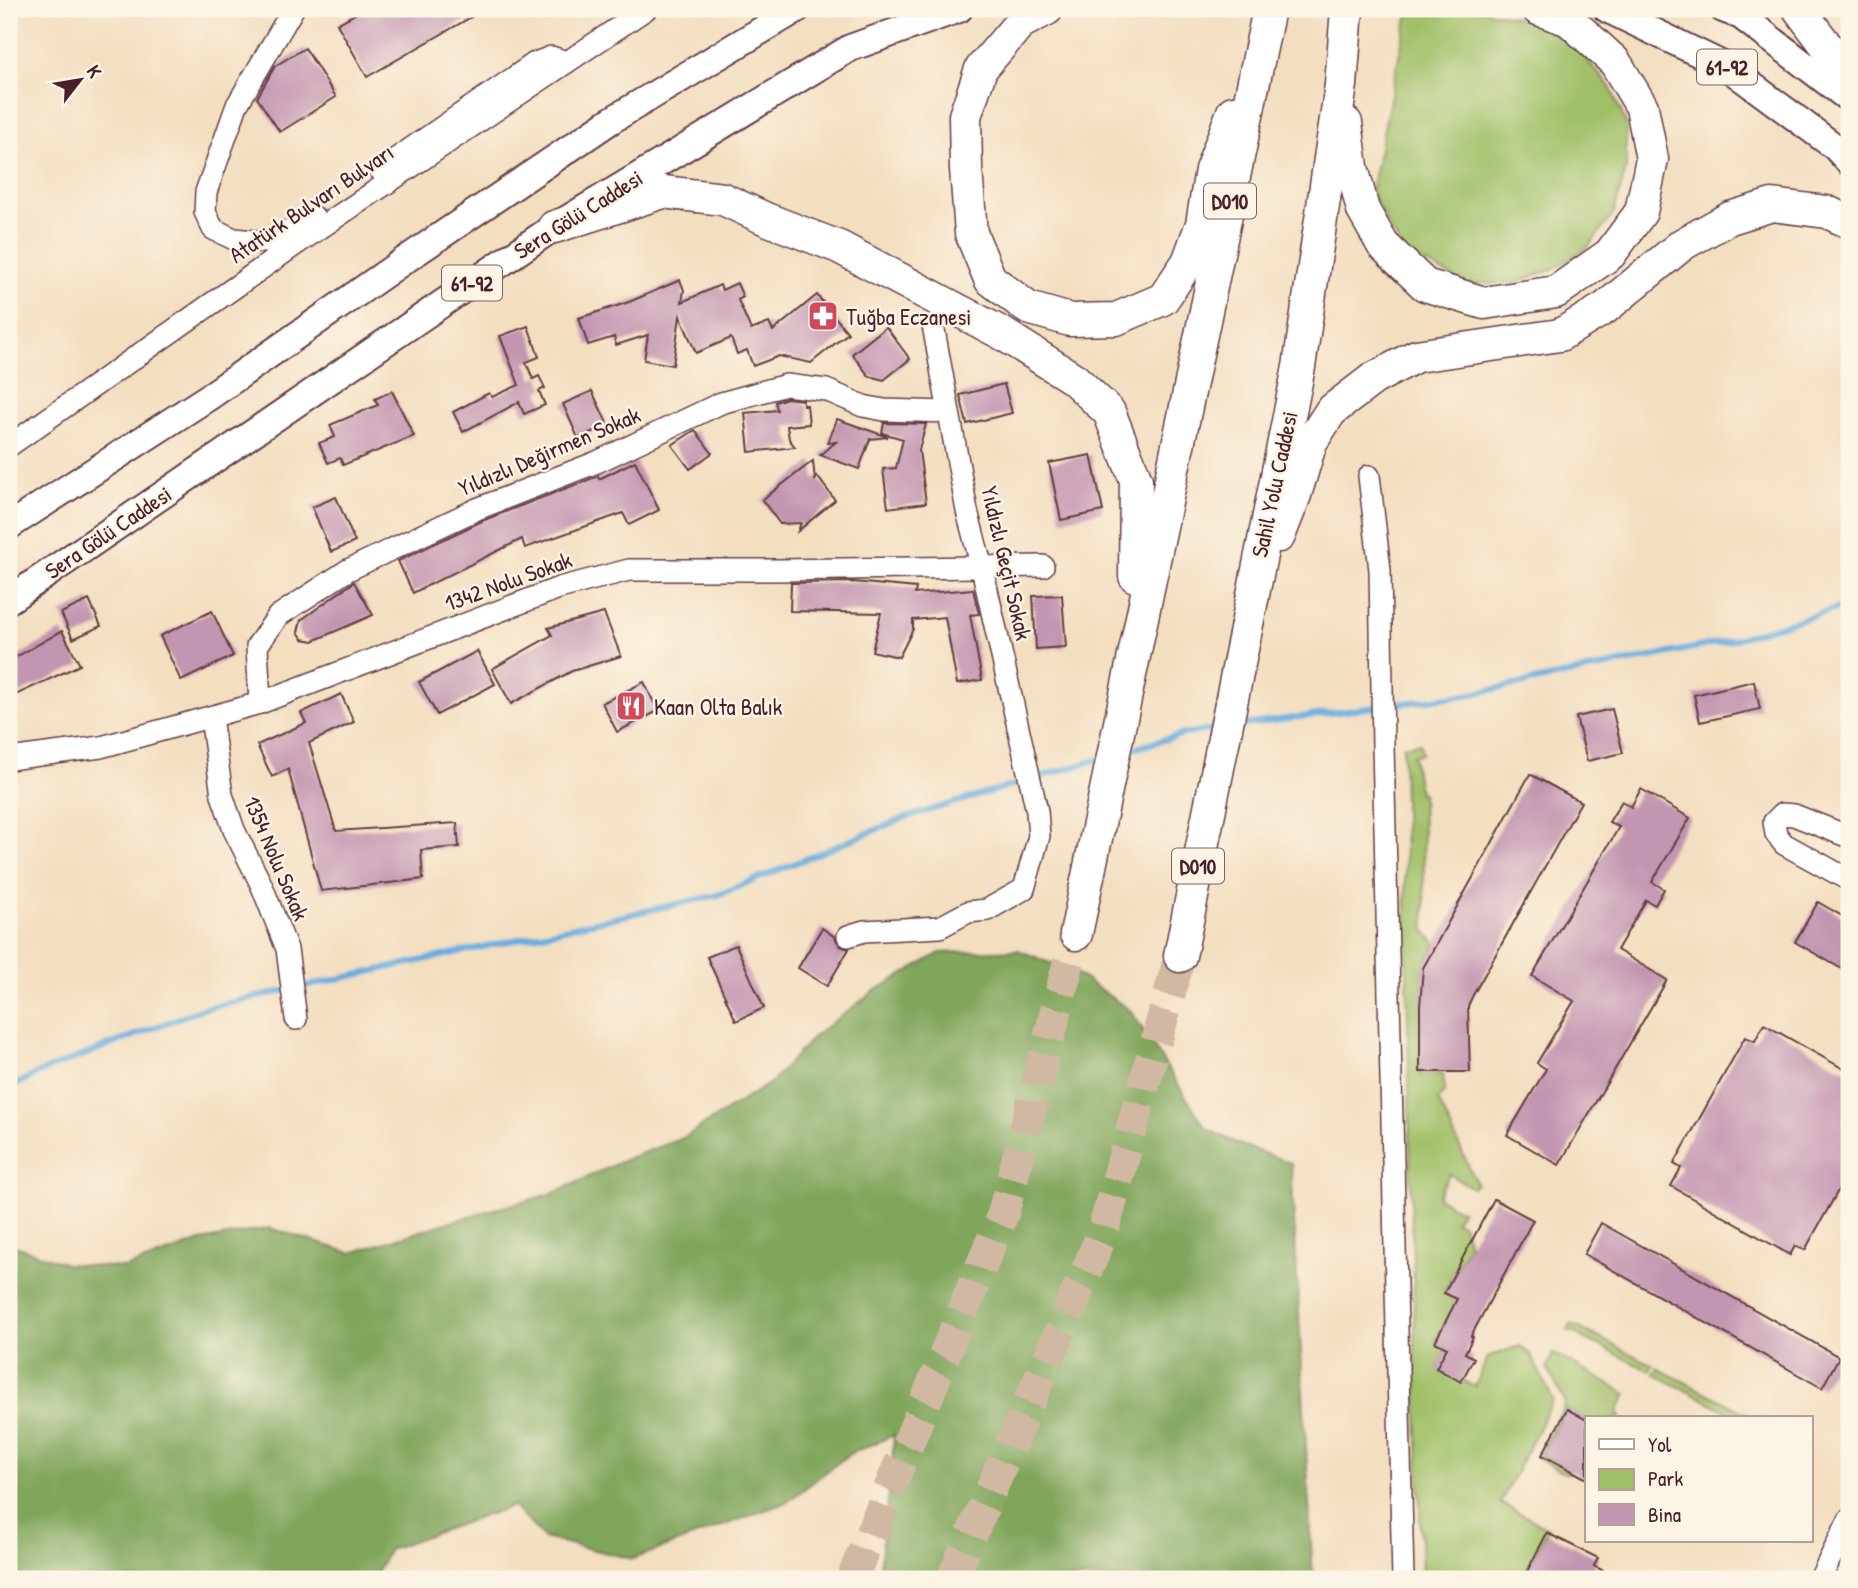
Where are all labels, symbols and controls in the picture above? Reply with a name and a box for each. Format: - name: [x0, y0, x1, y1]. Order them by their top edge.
- north arrow: [46, 46, 116, 116]
- road number: 61-92: [1697, 50, 1757, 84]
- text: K: [81, 60, 108, 82]
- street label: Atatürk Bulvarı Bulvarı: [222, 136, 400, 270]
- street label: Sera Gölü Caddesi: [508, 162, 648, 266]
- road number: D010: [1204, 184, 1256, 218]
- road number: 61-92: [442, 266, 502, 300]
- pharmacy icon: Tuğba Eczanesi: [806, 299, 840, 333]
- place label: Tuğba Eczanesi: [846, 301, 972, 332]
- street label: Yıldızlı Değirmen Sokak: [453, 399, 645, 503]
- street label: Sahil Yolu Caddesi: [1243, 408, 1305, 560]
- street label: Sera Gölü Caddesi: [39, 478, 177, 586]
- street label: Yıldızlı Geçit Sokak: [974, 483, 1040, 644]
- street label: 1342 Nolu Sokak: [440, 543, 576, 618]
- restaurant icon: Kaan Olta Balık: [614, 689, 648, 723]
- place label: Kaan Olta Balık: [654, 691, 783, 722]
- street label: 1354 Nolu Sokak: [237, 791, 317, 925]
- road number: D010: [1172, 848, 1224, 884]
- legend: [1585, 1416, 1812, 1542]
- text: Yol: [1648, 1430, 1672, 1459]
- text: Park: [1648, 1464, 1683, 1493]
- text: Bina: [1648, 1500, 1681, 1529]

